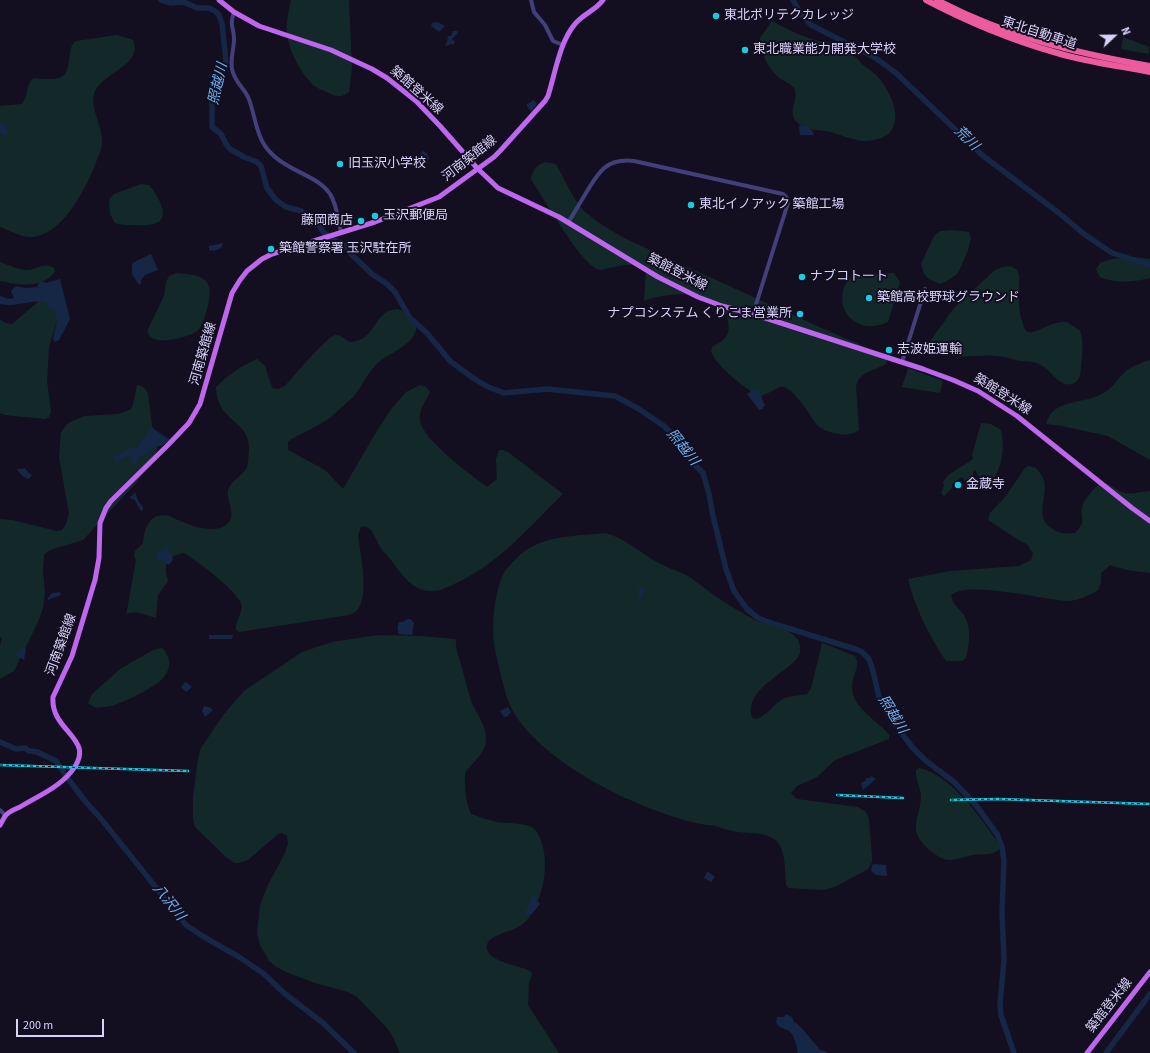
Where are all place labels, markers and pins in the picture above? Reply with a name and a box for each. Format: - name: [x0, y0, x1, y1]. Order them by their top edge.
- place label: 東北ポリテクカレッジ: [724, 8, 854, 24]
- marker: 東北ポリテクカレッジ: [711, 11, 721, 21]
- place label: 東北職業能力開発大学校: [753, 42, 896, 58]
- marker: 東北職業能力開発大学校: [740, 45, 750, 55]
- place label: 旧玉沢小学校: [348, 156, 426, 172]
- marker: 旧玉沢小学校: [335, 159, 345, 169]
- place label: 東北イノアック 築館工場: [699, 197, 845, 213]
- marker: 東北イノアック 築館工場: [686, 200, 696, 210]
- place label: 玉沢郵便局: [383, 208, 448, 224]
- marker: 玉沢郵便局: [370, 211, 380, 221]
- place label: 藤岡商店: [301, 213, 353, 229]
- marker: 藤岡商店: [356, 216, 366, 226]
- place label: 築館警察署 玉沢駐在所: [279, 241, 412, 257]
- marker: 築館警察署 玉沢駐在所: [266, 244, 276, 254]
- place label: ナブコトート: [810, 269, 888, 285]
- marker: ナブコトート: [797, 272, 807, 282]
- place label: 築館高校野球グラウンド: [877, 290, 1020, 306]
- marker: 築館高校野球グラウンド: [864, 293, 874, 303]
- place label: ナプコシステム くりこま営業所: [607, 306, 792, 322]
- marker: ナプコシステム くりこま営業所: [795, 309, 805, 319]
- place label: 志波姫運輸: [897, 342, 962, 358]
- marker: 志波姫運輸: [884, 345, 894, 355]
- place label: 金蔵寺: [966, 477, 1005, 493]
- marker: 金蔵寺: [953, 480, 963, 490]

